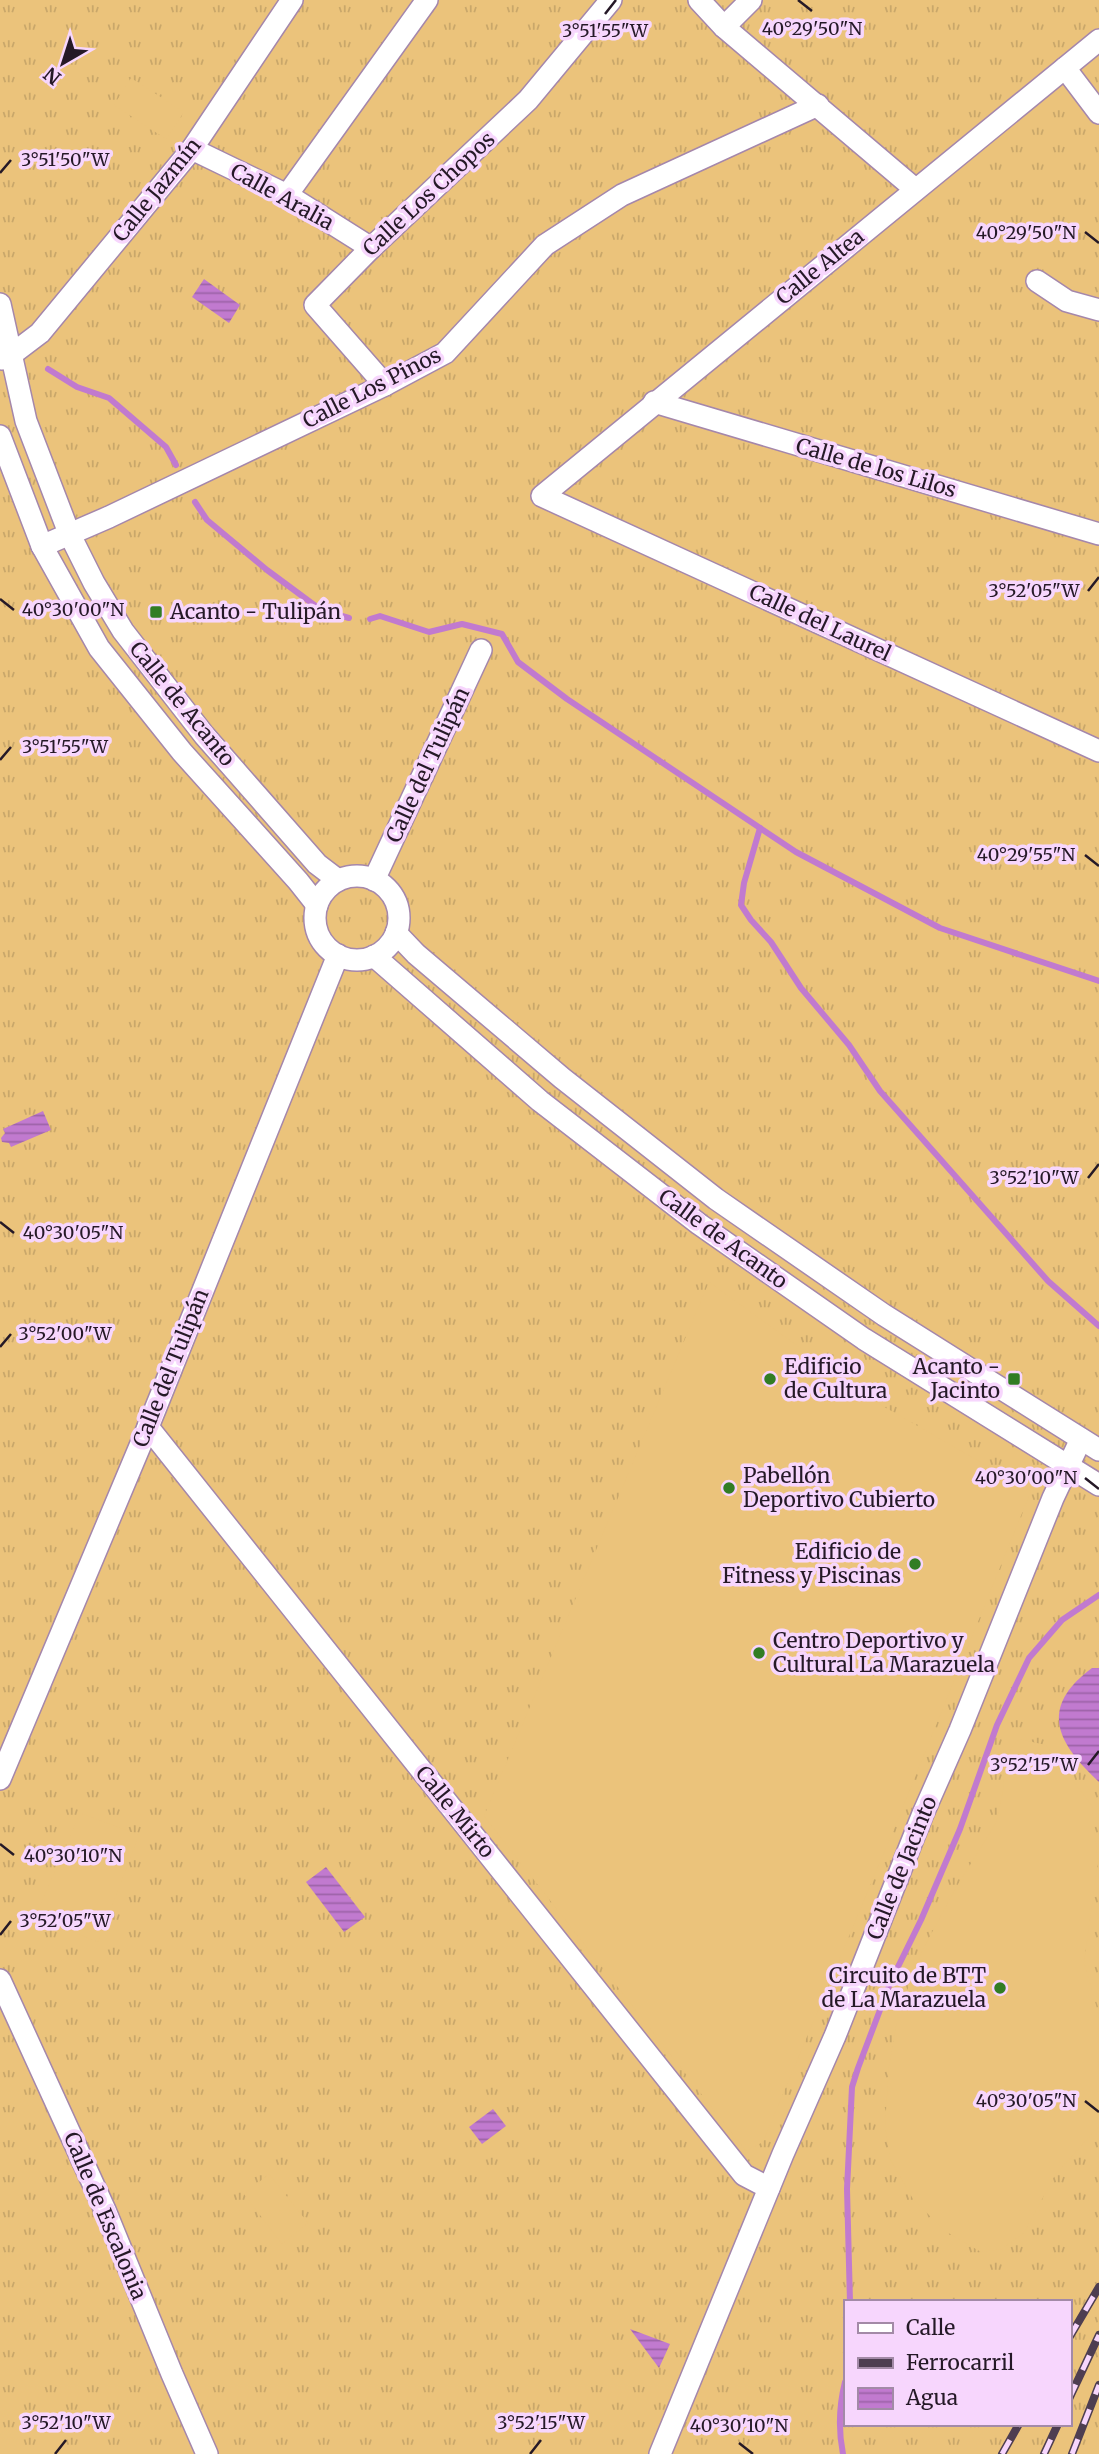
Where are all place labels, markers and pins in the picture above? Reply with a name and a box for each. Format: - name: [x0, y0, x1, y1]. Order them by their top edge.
- place label: Acanto - Tulipán: [169, 598, 341, 625]
- marker: Acanto - Tulipán: [148, 604, 164, 620]
- place label: Edificio de Cultura: [784, 1353, 887, 1404]
- place label: Acanto - Jacinto: [912, 1353, 1000, 1404]
- marker: Edificio de Cultura: [762, 1371, 778, 1387]
- marker: Acanto - Jacinto: [1006, 1371, 1022, 1387]
- place label: Pabellón Deportivo Cubierto: [743, 1462, 935, 1513]
- marker: Pabellón Deportivo Cubierto: [721, 1480, 737, 1496]
- place label: Edificio de Fitness y Piscinas: [722, 1538, 901, 1589]
- marker: Edificio de Fitness y Piscinas: [907, 1556, 923, 1572]
- place label: Centro Deportivo y Cultural La Marazuela: [773, 1627, 995, 1678]
- marker: Centro Deportivo y Cultural La Marazuela: [751, 1645, 767, 1661]
- place label: Circuito de BTT de La Marazuela: [821, 1962, 986, 2013]
- marker: Circuito de BTT de La Marazuela: [992, 1980, 1008, 1996]

